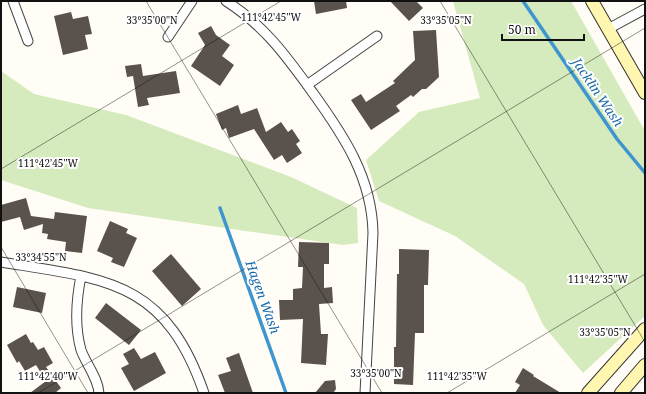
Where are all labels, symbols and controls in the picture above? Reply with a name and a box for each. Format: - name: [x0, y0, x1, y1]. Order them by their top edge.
- text: 111°42'45"W: [241, 10, 301, 24]
- text: 33°35'00"N: [126, 13, 178, 27]
- text: 33°35'05"N: [420, 13, 472, 27]
- scale bar: [502, 16, 584, 42]
- text: 50 m: [508, 21, 536, 38]
- water label: Jacklin Wash: [567, 52, 628, 130]
- text: 111°42'45"W: [18, 156, 78, 170]
- text: 33°34'55"N: [15, 250, 67, 264]
- water label: Hagen Wash: [241, 257, 285, 336]
- text: 111°42'35"W: [568, 272, 628, 286]
- text: 33°35'05"N: [579, 325, 631, 339]
- text: 33°35'00"N: [350, 366, 402, 380]
- text: 111°42'40"W: [18, 369, 78, 383]
- text: 111°42'35"W: [427, 369, 487, 383]

